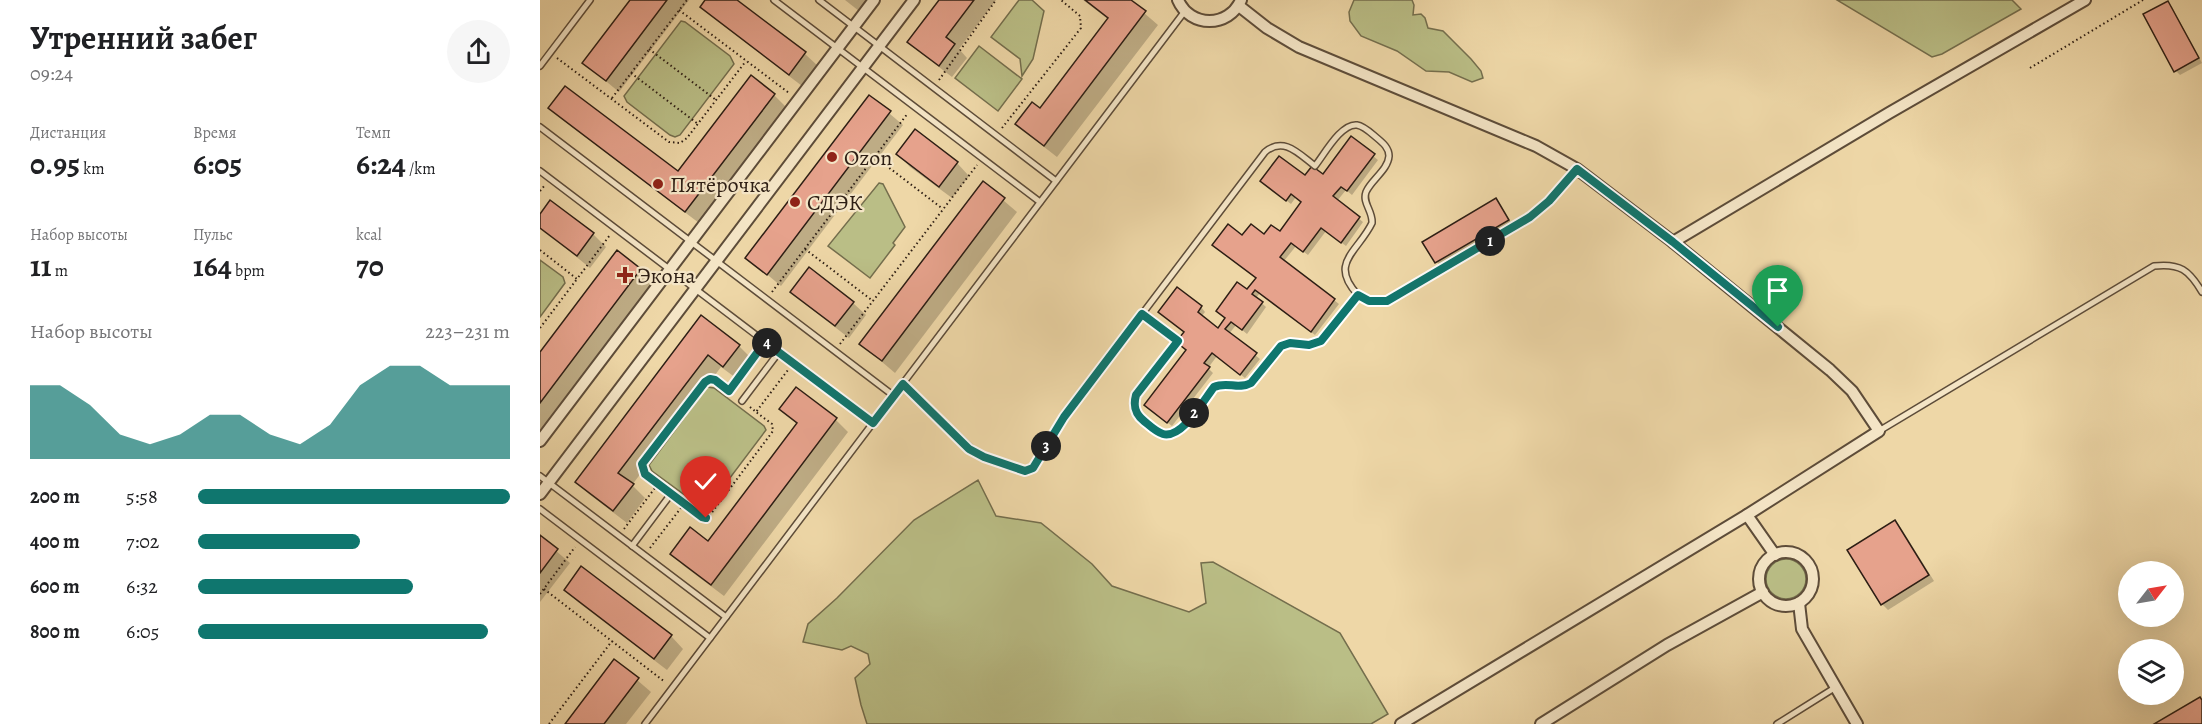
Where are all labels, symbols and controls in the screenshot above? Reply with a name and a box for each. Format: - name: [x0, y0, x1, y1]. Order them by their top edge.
- text: Утренний забег: [30, 15, 257, 60]
- button: share: [447, 20, 510, 83]
- text: 09:24: [30, 60, 73, 87]
- text: Дистанция: [30, 122, 106, 144]
- text: Время: [193, 122, 237, 144]
- text: Темп: [356, 122, 391, 144]
- place label: Ozon: [844, 143, 892, 173]
- text: 0.95: [30, 144, 80, 184]
- text: 6:05: [193, 144, 242, 184]
- text: 6:24: [356, 144, 406, 184]
- marker: Ozon: [825, 150, 839, 164]
- text: km: [80, 158, 104, 180]
- text: /km: [406, 158, 435, 180]
- place label: Пятёрочка: [670, 170, 771, 200]
- marker: Пятёрочка: [651, 177, 665, 191]
- place label: СДЭК: [807, 188, 862, 218]
- marker: СДЭК: [788, 195, 802, 209]
- text: Набор высоты: [30, 224, 128, 246]
- text: Пульс: [193, 224, 233, 246]
- text: kcal: [356, 224, 382, 246]
- pin: 1: [1475, 226, 1505, 256]
- text: 1: [1487, 230, 1493, 252]
- text: 11: [30, 246, 51, 286]
- text: 164: [193, 246, 232, 286]
- text: 70: [356, 246, 384, 286]
- text: m: [51, 260, 68, 282]
- text: bpm: [232, 260, 265, 282]
- place label: Экона: [637, 261, 696, 291]
- pin: [1752, 265, 1803, 327]
- marker: Экона: [618, 268, 632, 282]
- icon: arrive: [1761, 274, 1794, 307]
- text: Набор высоты: [30, 318, 153, 345]
- text: 223–231 m: [425, 318, 510, 345]
- pin: 4: [752, 328, 782, 358]
- text: 4: [763, 332, 771, 354]
- pin: 2: [1179, 398, 1209, 428]
- text: 2: [1190, 402, 1198, 424]
- pin: 3: [1031, 431, 1061, 461]
- text: 3: [1043, 435, 1049, 457]
- pin: [680, 456, 731, 518]
- icon: check: [689, 465, 722, 498]
- text: 200 m: [30, 483, 80, 510]
- text: 5:58: [126, 483, 158, 510]
- text: 400 m: [30, 528, 80, 555]
- text: 7:02: [126, 528, 159, 555]
- north arrow: [2118, 561, 2184, 627]
- map controls: [2118, 561, 2184, 705]
- text: 600 m: [30, 573, 80, 600]
- text: 6:32: [126, 573, 158, 600]
- text: 800 m: [30, 618, 80, 645]
- text: 6:05: [126, 618, 159, 645]
- button: layers: [2118, 639, 2184, 705]

